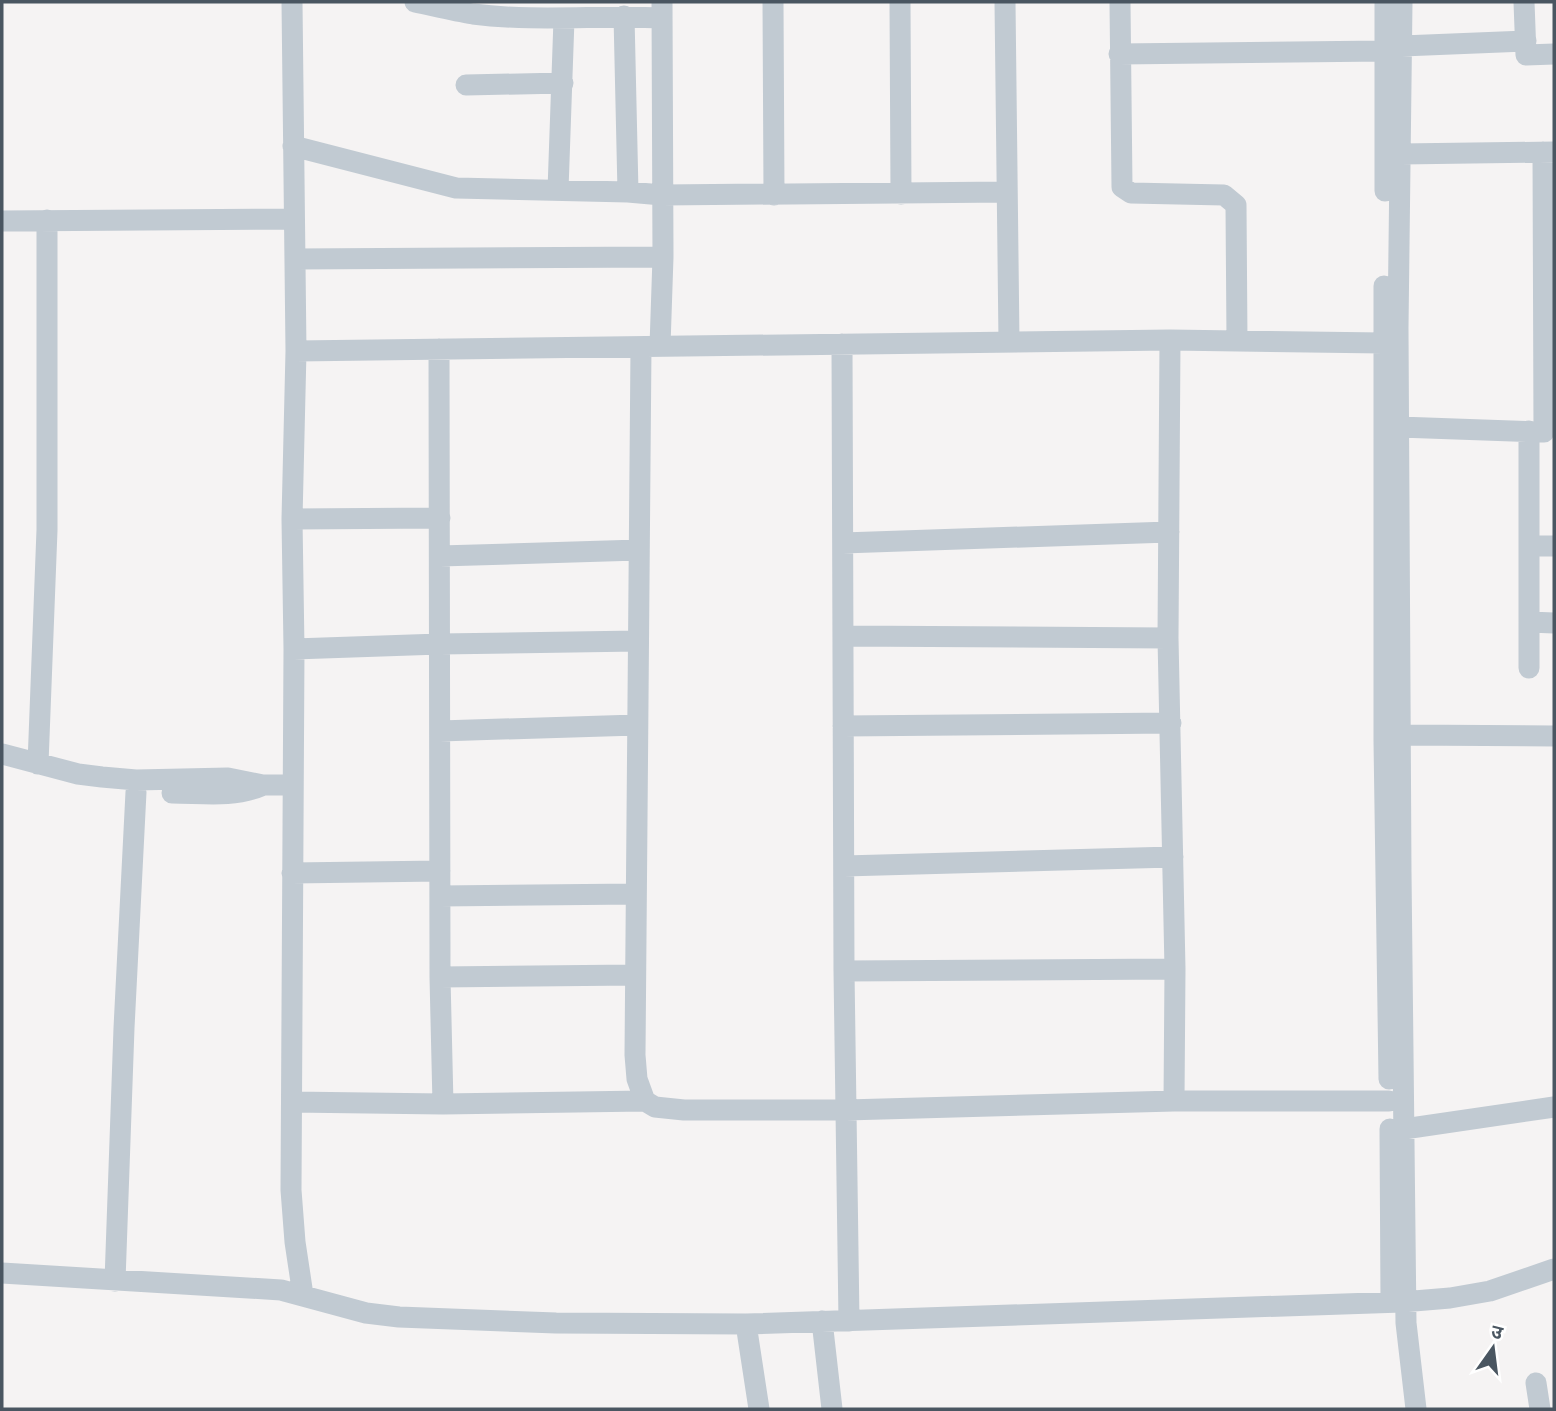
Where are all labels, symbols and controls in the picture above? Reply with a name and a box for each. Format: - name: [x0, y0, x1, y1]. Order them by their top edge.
- north arrow: [1458, 1313, 1528, 1383]
- text: उ: [1489, 1319, 1506, 1345]

